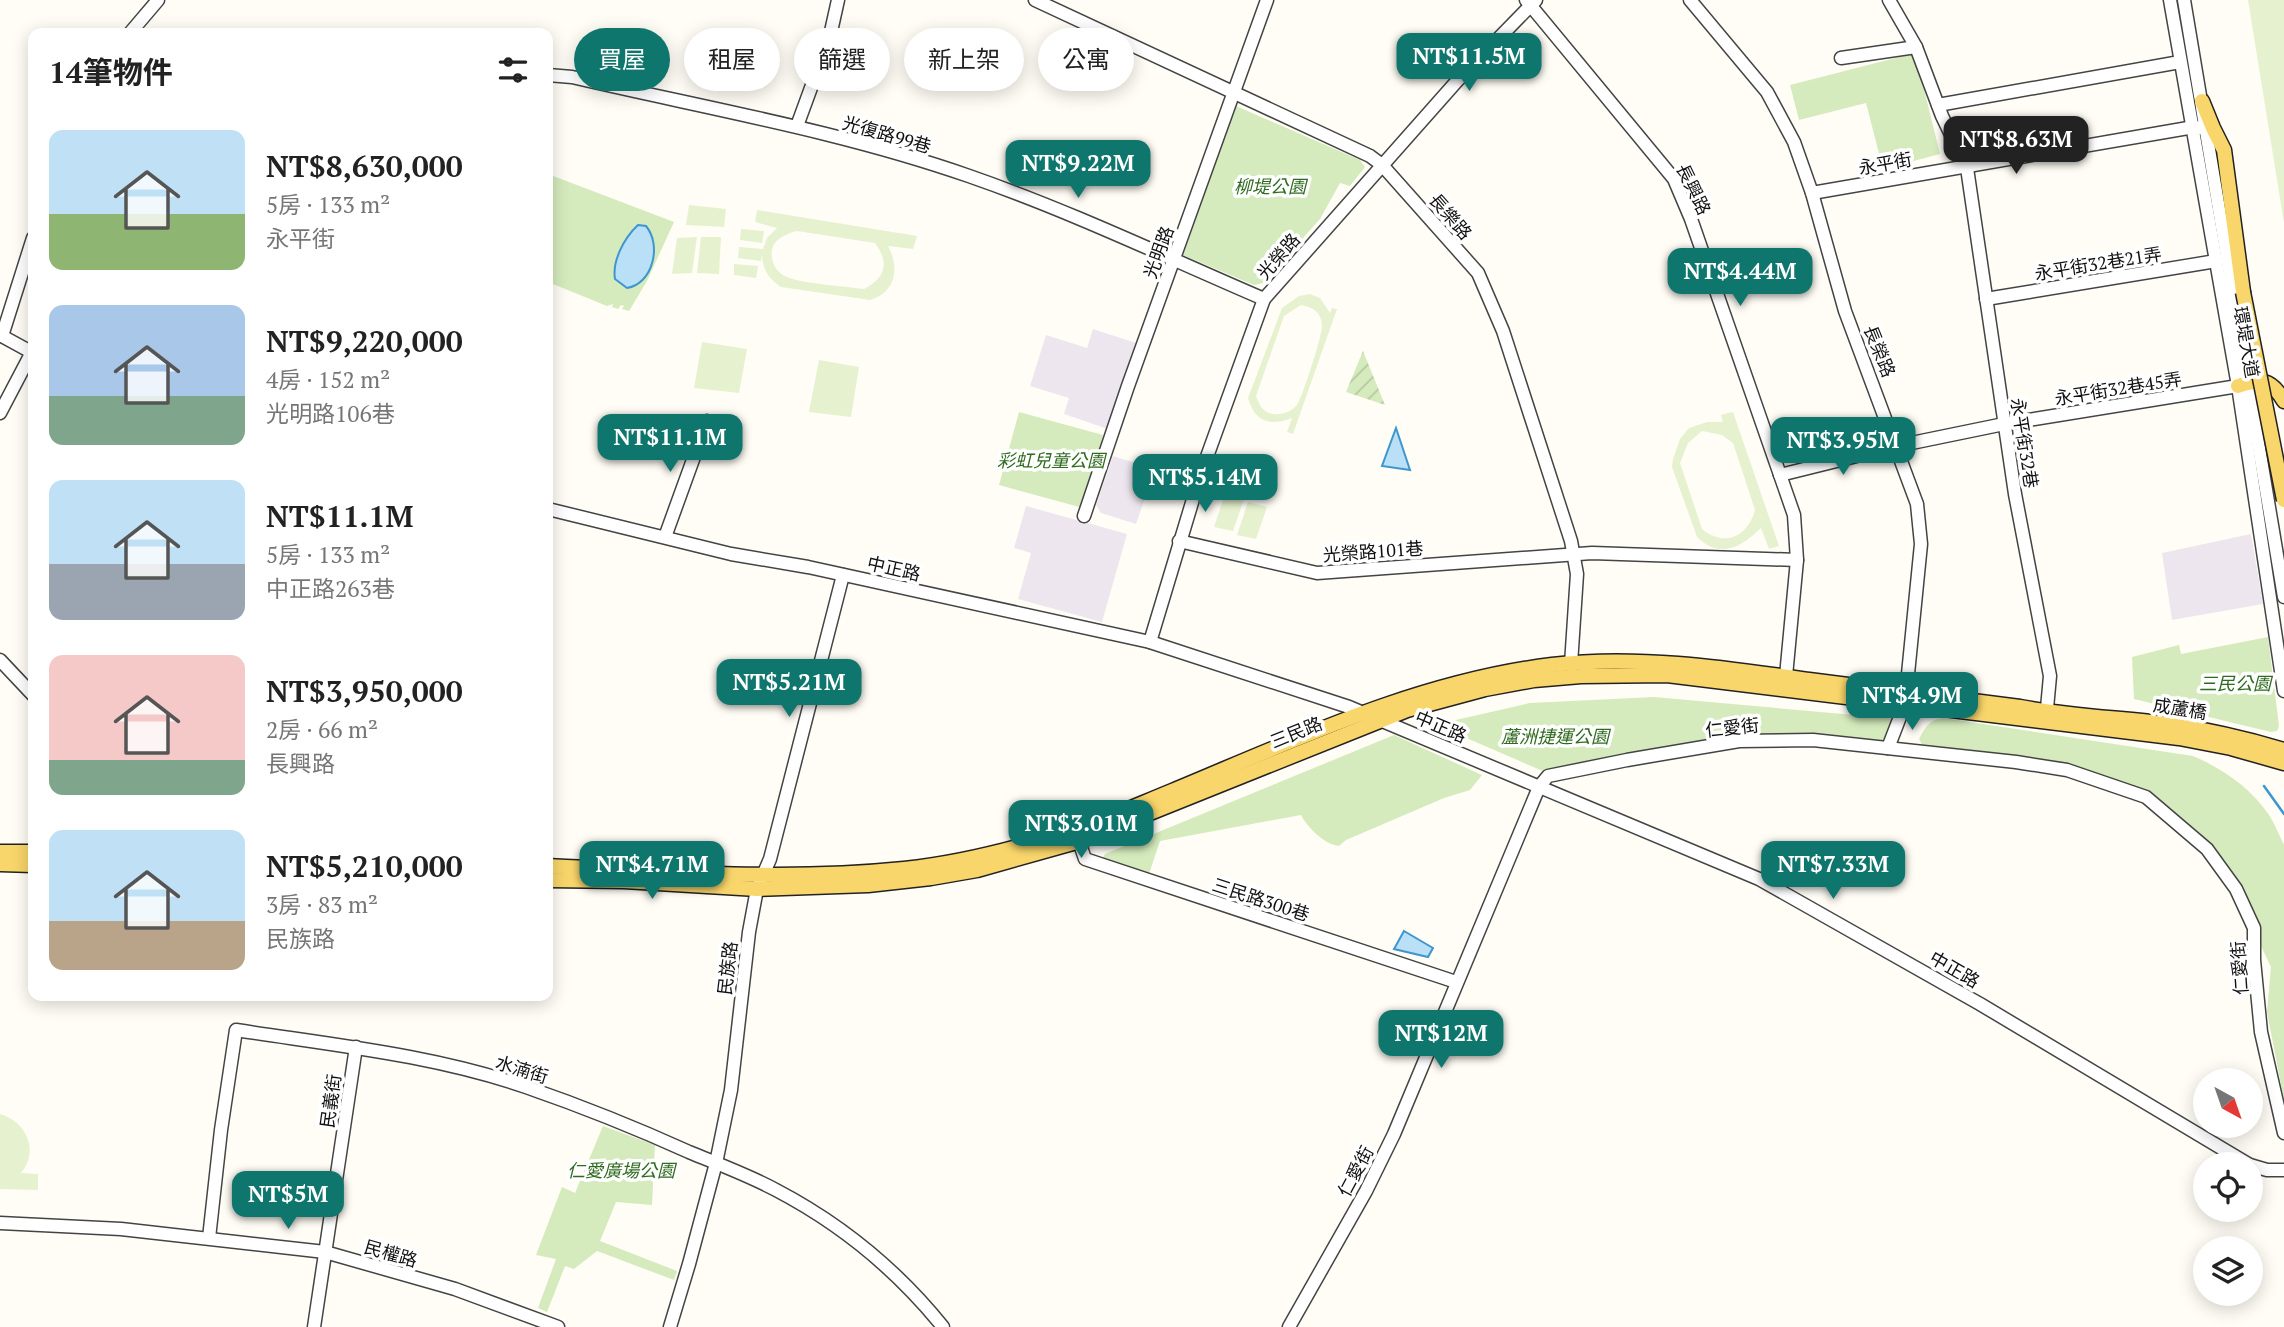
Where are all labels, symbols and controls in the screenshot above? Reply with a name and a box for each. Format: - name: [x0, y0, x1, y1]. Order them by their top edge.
- chip: 買屋: [574, 28, 670, 91]
- chip: 租屋: [684, 28, 780, 91]
- chip: 篩選: [794, 28, 890, 91]
- chip: 新上架: [904, 28, 1024, 91]
- chip: 公寓: [1038, 28, 1134, 91]
- pin: NT$11.5M: [1397, 34, 1541, 93]
- text: NT$11.5M: [1413, 40, 1525, 71]
- icon: filters: [494, 51, 532, 89]
- text: 14筆物件: [49, 52, 173, 92]
- street label: 光復路99巷: [840, 110, 934, 158]
- pin: NT$8.63M: [1944, 116, 2088, 176]
- text: NT$8.63M: [1960, 123, 2072, 154]
- pin: NT$9.22M: [1006, 140, 1150, 200]
- text: NT$8,630,000: [266, 146, 463, 186]
- street label: 永平街: [1856, 146, 1914, 180]
- text: NT$9.22M: [1022, 147, 1134, 178]
- icon: home: [105, 158, 189, 242]
- street label: 長興路: [1671, 159, 1717, 219]
- park label: 柳堤公園: [1234, 174, 1309, 198]
- street label: 長樂路: [1424, 188, 1478, 244]
- text: 5房 · 133 m²: [266, 189, 390, 220]
- text: 永平街: [266, 223, 335, 254]
- street label: 光明路: [1137, 223, 1179, 281]
- street label: 光榮路: [1251, 228, 1305, 284]
- street label: 永平街32巷21弄: [2033, 241, 2163, 285]
- pin: NT$4.44M: [1668, 248, 1812, 308]
- text: NT$4.44M: [1684, 255, 1796, 286]
- street label: 環堤大道: [2229, 304, 2265, 380]
- text: NT$9,220,000: [266, 321, 463, 361]
- street label: 長榮路: [1859, 321, 1901, 381]
- icon: home: [105, 333, 189, 417]
- text: 4房 · 152 m²: [266, 364, 390, 395]
- street label: 永平街32巷45弄: [2053, 366, 2183, 410]
- street label: 永平街32巷: [2006, 396, 2044, 490]
- text: 光明路106巷: [266, 398, 395, 429]
- pin: NT$11.1M: [598, 414, 742, 474]
- pin: NT$3.95M: [1771, 418, 1915, 477]
- text: NT$11.1M: [614, 421, 726, 452]
- text: NT$3.95M: [1787, 424, 1899, 455]
- park label: 彩虹兒童公園: [997, 448, 1108, 472]
- pin: NT$5.14M: [1133, 454, 1277, 514]
- text: NT$5.14M: [1149, 461, 1261, 492]
- text: NT$11.1M: [266, 496, 413, 536]
- icon: home: [105, 508, 189, 592]
- street label: 光榮路101巷: [1322, 536, 1424, 566]
- text: 5房 · 133 m²: [266, 539, 390, 570]
- street label: 中正路: [865, 550, 923, 586]
- text: 中正路263巷: [266, 573, 395, 604]
- pin: NT$5.21M: [717, 660, 861, 719]
- text: NT$5.21M: [733, 666, 845, 697]
- text: NT$3,950,000: [266, 671, 463, 711]
- park label: 三民公園: [2199, 671, 2274, 695]
- pin: NT$4.9M: [1847, 672, 1977, 732]
- text: NT$4.9M: [1862, 679, 1962, 710]
- icon: home: [105, 683, 189, 767]
- street label: 成蘆橋: [2151, 692, 2209, 724]
- street label: 中正路: [1411, 704, 1471, 748]
- street label: 三民路: [1266, 711, 1326, 753]
- street label: 仁愛街: [1704, 712, 1760, 742]
- text: 2房 · 66 m²: [266, 714, 378, 745]
- park label: 蘆洲捷運公園: [1501, 724, 1612, 748]
- text: 長興路: [266, 748, 335, 779]
- pin: NT$3.01M: [1009, 800, 1153, 860]
- text: NT$3.01M: [1025, 807, 1137, 838]
- pin: NT$4.71M: [580, 842, 724, 901]
- pin: NT$7.33M: [1761, 842, 1905, 901]
- text: NT$5,210,000: [266, 846, 463, 886]
- text: NT$4.71M: [596, 848, 708, 879]
- text: NT$7.33M: [1777, 848, 1889, 879]
- icon: home: [105, 858, 189, 942]
- street label: 三民路300巷: [1209, 872, 1313, 926]
- text: 3房 · 83 m²: [266, 889, 378, 920]
- text: 民族路: [266, 923, 335, 954]
- street label: 民族路: [712, 940, 742, 996]
- street label: 仁愛街: [2225, 940, 2253, 996]
- street label: 中正路: [1926, 945, 1984, 993]
- pin: NT$12M: [1384, 1010, 1498, 1070]
- text: NT$12M: [1394, 1017, 1488, 1048]
- street label: 水湳街: [493, 1050, 551, 1088]
- north arrow: [2193, 1068, 2263, 1138]
- map controls: [2193, 1068, 2263, 1306]
- street label: 民義街: [314, 1073, 346, 1129]
- street label: 仁愛街: [1332, 1142, 1378, 1200]
- button: locate: [2193, 1152, 2263, 1222]
- park label: 仁愛廣場公園: [567, 1158, 678, 1182]
- pin: NT$5M: [239, 1172, 337, 1231]
- text: NT$5M: [248, 1178, 328, 1209]
- street label: 民權路: [362, 1234, 420, 1272]
- button: layers: [2193, 1236, 2263, 1306]

